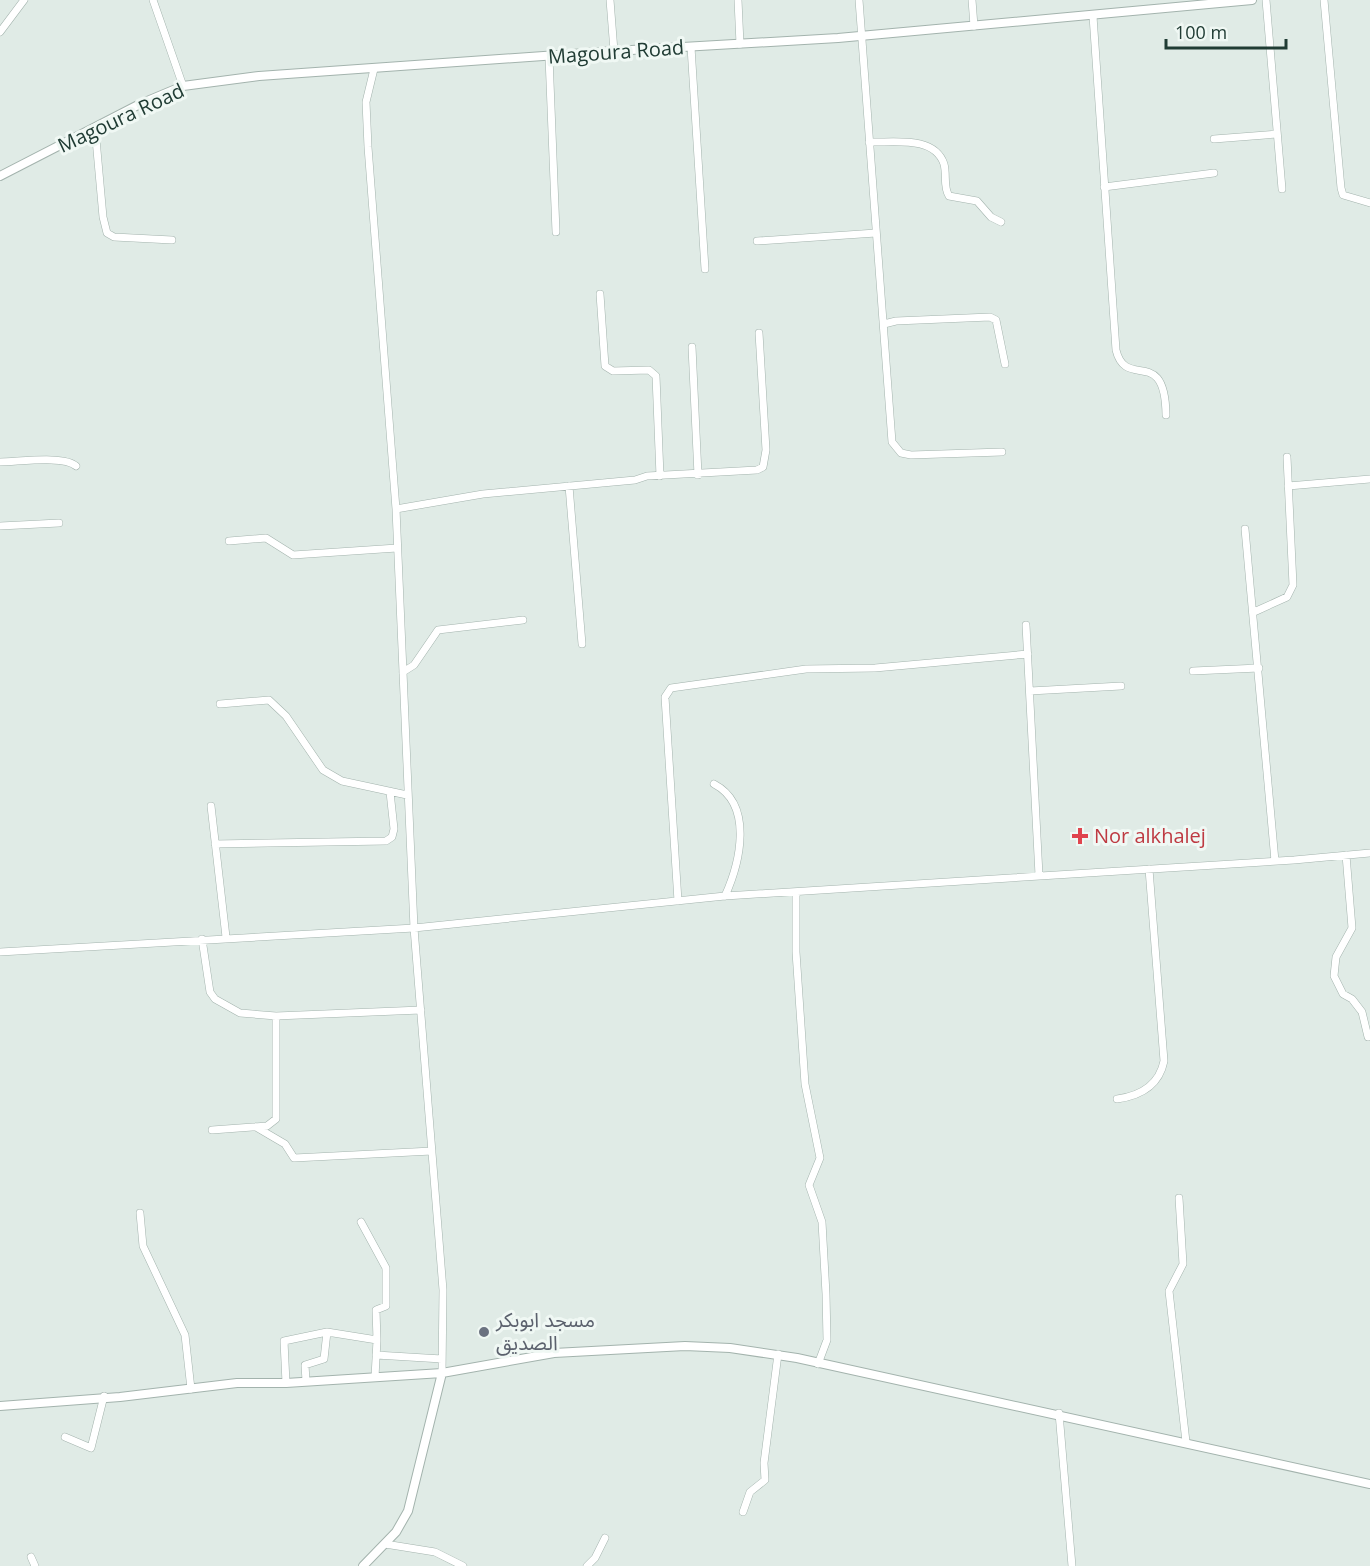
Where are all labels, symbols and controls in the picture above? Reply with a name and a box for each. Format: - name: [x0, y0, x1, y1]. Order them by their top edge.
- scale bar: [1166, 12, 1286, 50]
- text: 100 m: [1175, 20, 1227, 44]
- street label: Magoura Road: [547, 33, 685, 70]
- street label: Magoura Road: [53, 76, 188, 159]
- place label: Nor alkhalej: [1094, 822, 1206, 849]
- marker: Nor alkhalej: [1071, 827, 1089, 845]
- place label: مسجد ابوبكر الصديق: [495, 1306, 595, 1356]
- marker: مسجد ابوبكر الصديق: [477, 1325, 491, 1339]

